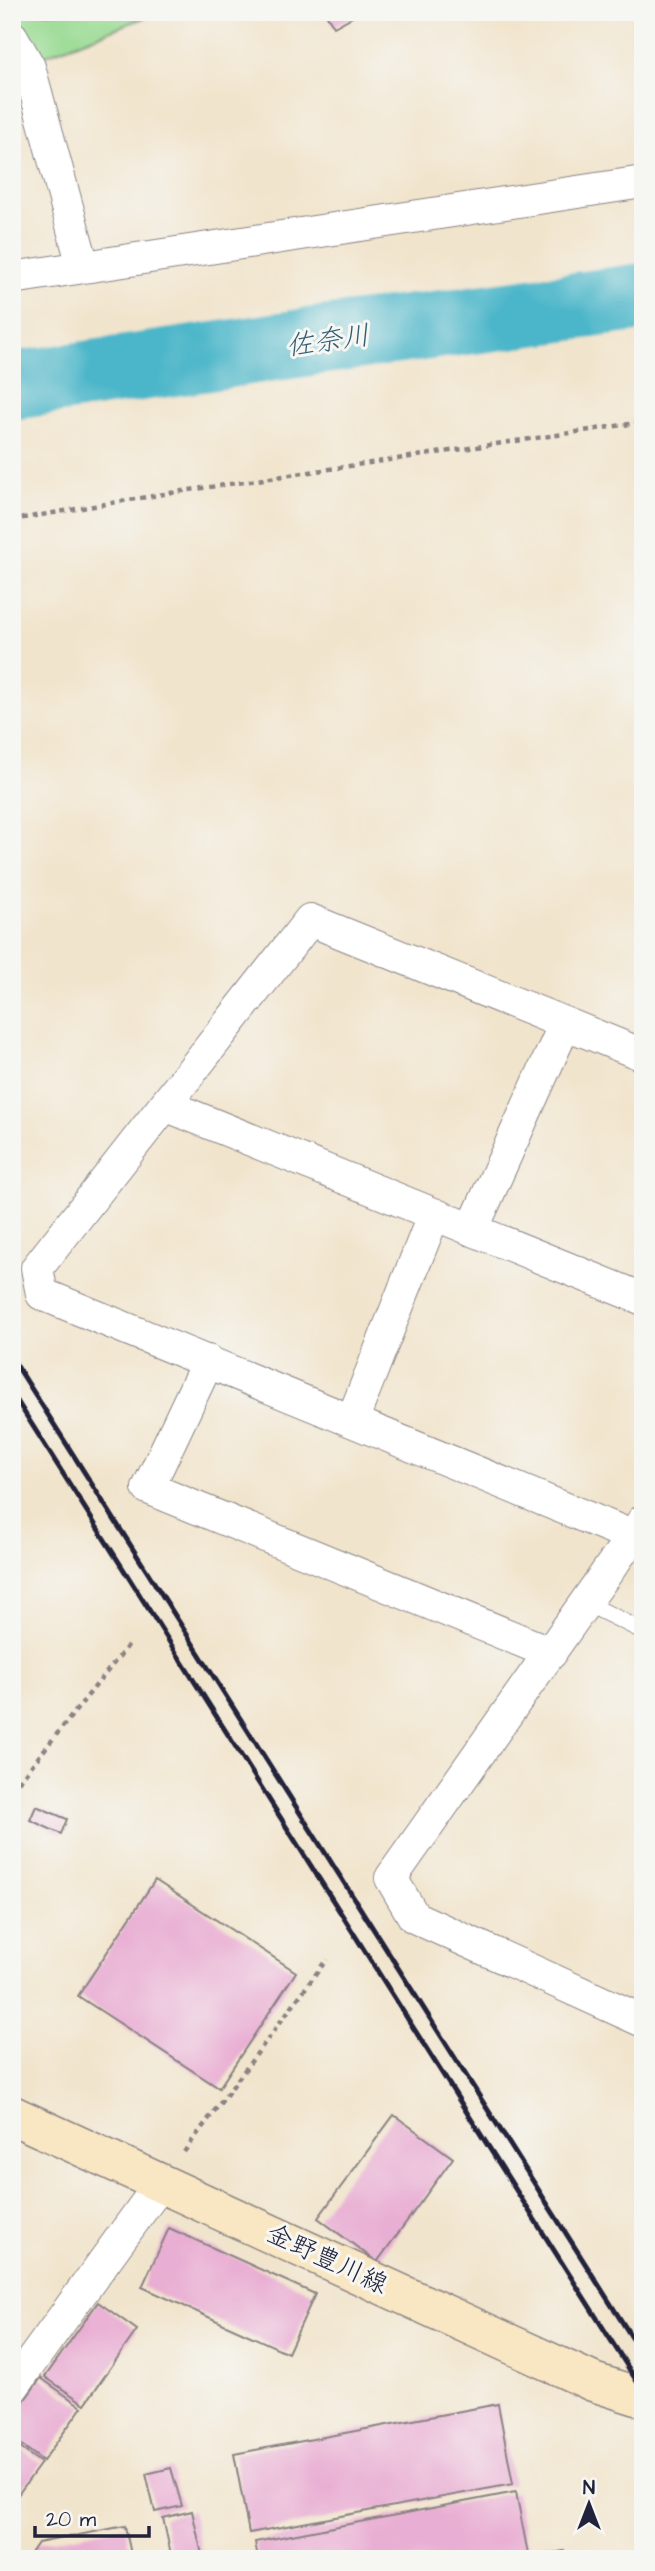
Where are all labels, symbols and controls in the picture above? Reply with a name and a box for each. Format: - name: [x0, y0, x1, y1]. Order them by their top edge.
- water label: 佐奈川: [284, 316, 372, 366]
- street label: 金野豊川線: [260, 2215, 394, 2303]
- north arrow: [554, 2470, 624, 2540]
- text: N: [583, 2475, 595, 2502]
- scale bar: [35, 2494, 149, 2538]
- text: 20 m: [46, 2505, 97, 2534]

